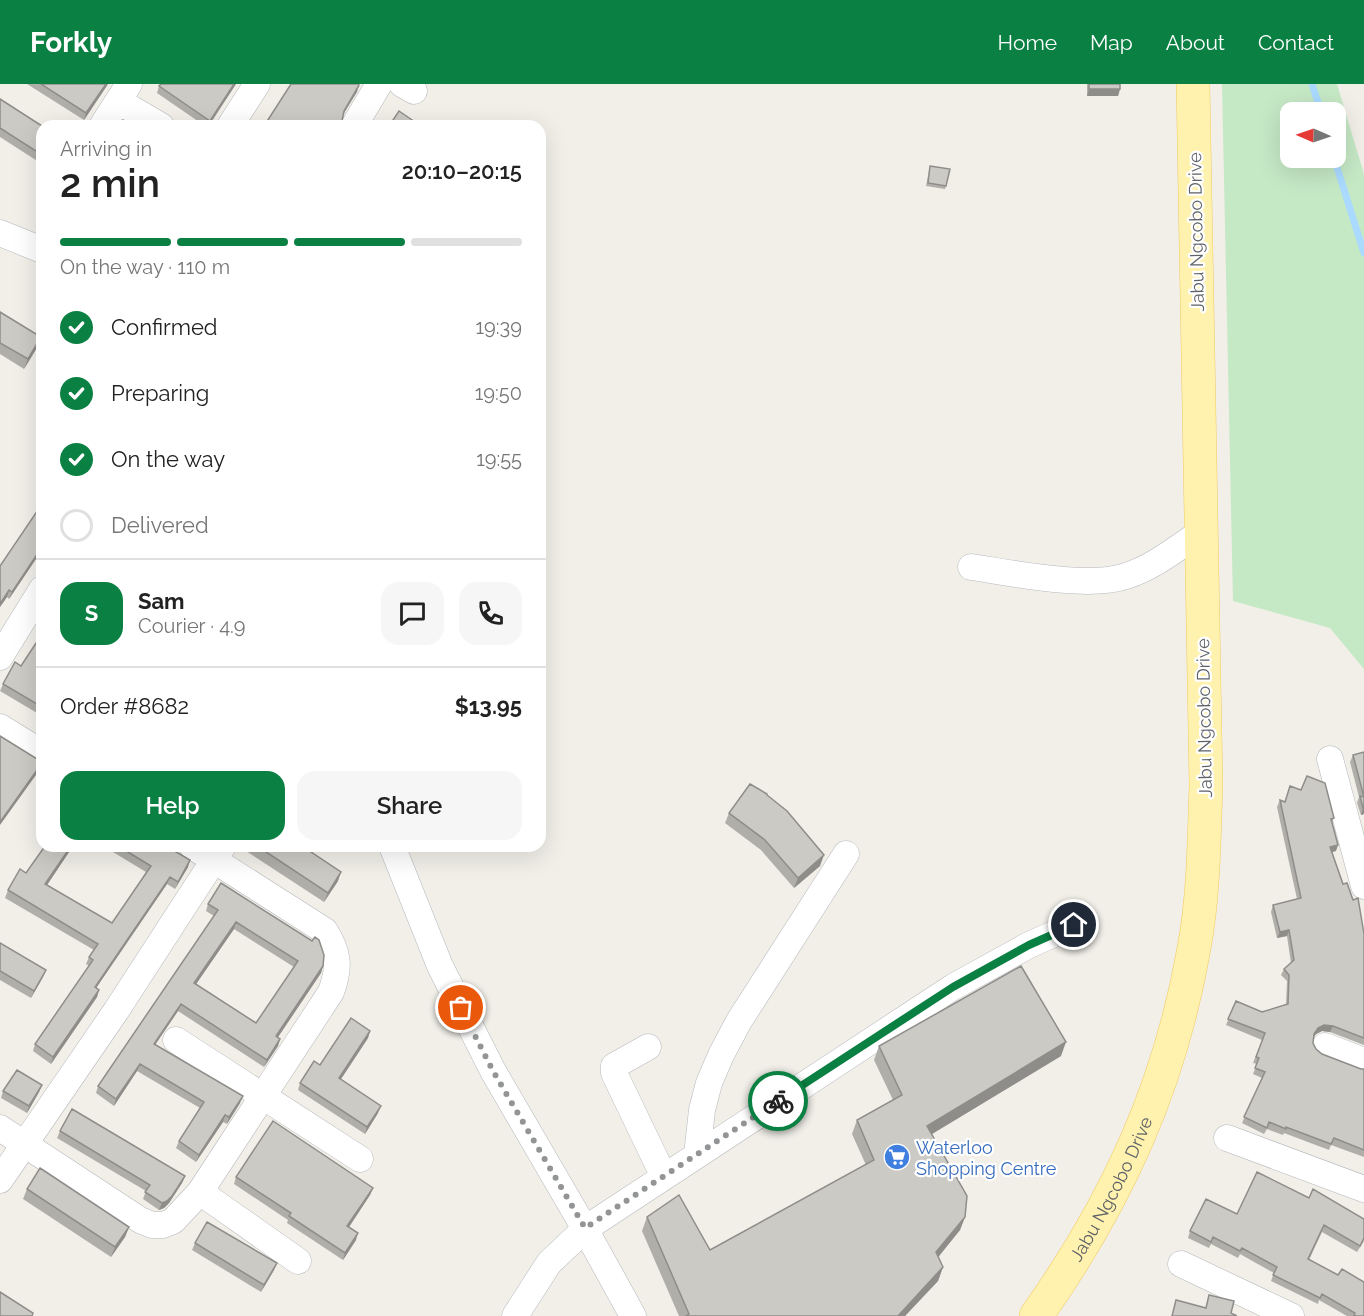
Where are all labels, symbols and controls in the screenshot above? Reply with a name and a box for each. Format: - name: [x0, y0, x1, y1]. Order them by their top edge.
- text: Forkly: [30, 26, 112, 59]
- text: Home: [998, 30, 1057, 55]
- text: Map: [1090, 30, 1133, 55]
- text: About: [1166, 30, 1225, 55]
- text: Contact: [1258, 30, 1334, 55]
- north arrow: [1280, 102, 1346, 168]
- map controls: [1280, 102, 1346, 168]
- text: Arriving in: [60, 137, 152, 161]
- street label: Jabu Ngcobo Drive: [1184, 152, 1208, 312]
- text: 20:10–20:15: [402, 158, 522, 184]
- text: 2 min: [60, 160, 160, 206]
- text: On the way · 110 m: [60, 255, 230, 279]
- icon: check: [60, 311, 93, 344]
- text: Confirmed: [111, 314, 218, 340]
- text: 19:39: [476, 315, 522, 339]
- icon: check: [60, 377, 93, 410]
- text: Preparing: [111, 380, 209, 406]
- text: 19:50: [475, 381, 522, 405]
- icon: check: [60, 443, 93, 476]
- text: On the way: [111, 446, 225, 472]
- text: 19:55: [476, 447, 522, 471]
- text: Delivered: [111, 512, 209, 538]
- button: chat: [381, 582, 444, 645]
- button: phone: [459, 582, 522, 645]
- text: Sam: [138, 588, 185, 614]
- text: S: [85, 600, 98, 626]
- text: Courier · 4.9: [138, 614, 246, 638]
- street label: Jabu Ngcobo Drive: [1192, 638, 1216, 798]
- text: Order #8682: [60, 693, 189, 719]
- text: $13.95: [455, 693, 522, 719]
- button: Help: [60, 771, 285, 840]
- button: Share: [297, 771, 522, 840]
- pin: [1048, 899, 1099, 950]
- icon: home: [1057, 908, 1090, 941]
- pin: [435, 982, 486, 1033]
- icon: bag: [444, 991, 477, 1024]
- courier: [748, 1071, 808, 1131]
- icon: bike: [762, 1085, 795, 1118]
- street label: Jabu Ngcobo Drive: [1065, 1113, 1156, 1265]
- place label: Waterloo Shopping Centre: [916, 1137, 1057, 1179]
- supermarket icon: Waterloo Shopping Centre: [882, 1142, 912, 1172]

